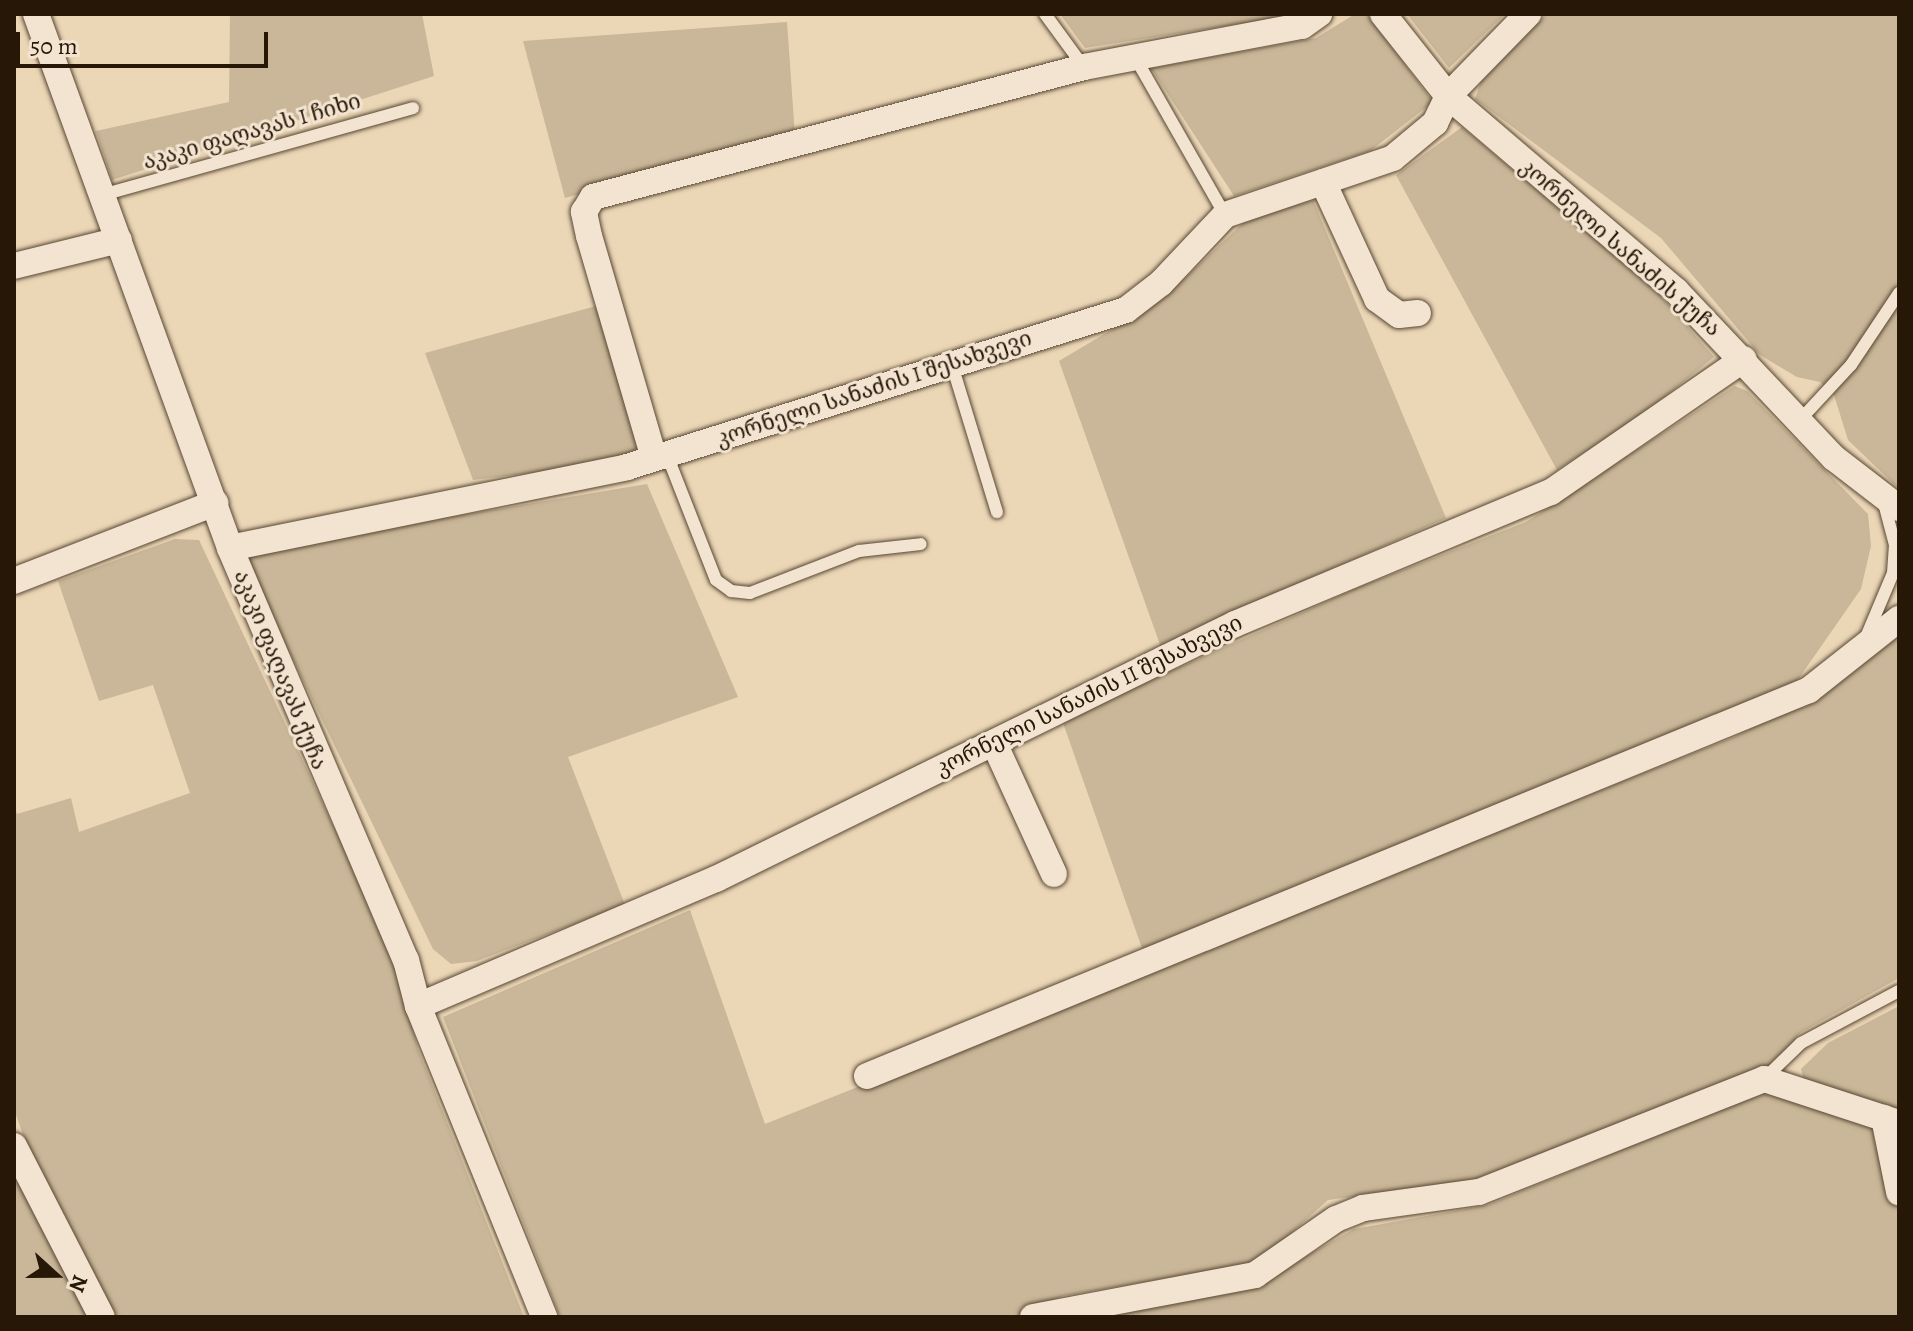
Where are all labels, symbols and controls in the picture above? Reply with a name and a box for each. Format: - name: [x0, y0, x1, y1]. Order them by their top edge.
- scale bar: [20, 16, 272, 66]
- text: 50 m: [30, 30, 78, 62]
- street label: აკაკი ფაღავას I ჩიხი: [140, 88, 364, 176]
- street label: კორნელი სანაძის ქუჩა: [1514, 154, 1726, 342]
- street label: კორნელი სანაძის I შესახვევი: [713, 325, 1035, 453]
- street label: აკაკი ფაღავას ქუჩა: [228, 566, 332, 774]
- street label: კორნელი სანაძის II შესახვევი: [931, 610, 1247, 782]
- north arrow: [16, 1235, 96, 1315]
- text: N: [62, 1271, 95, 1296]

